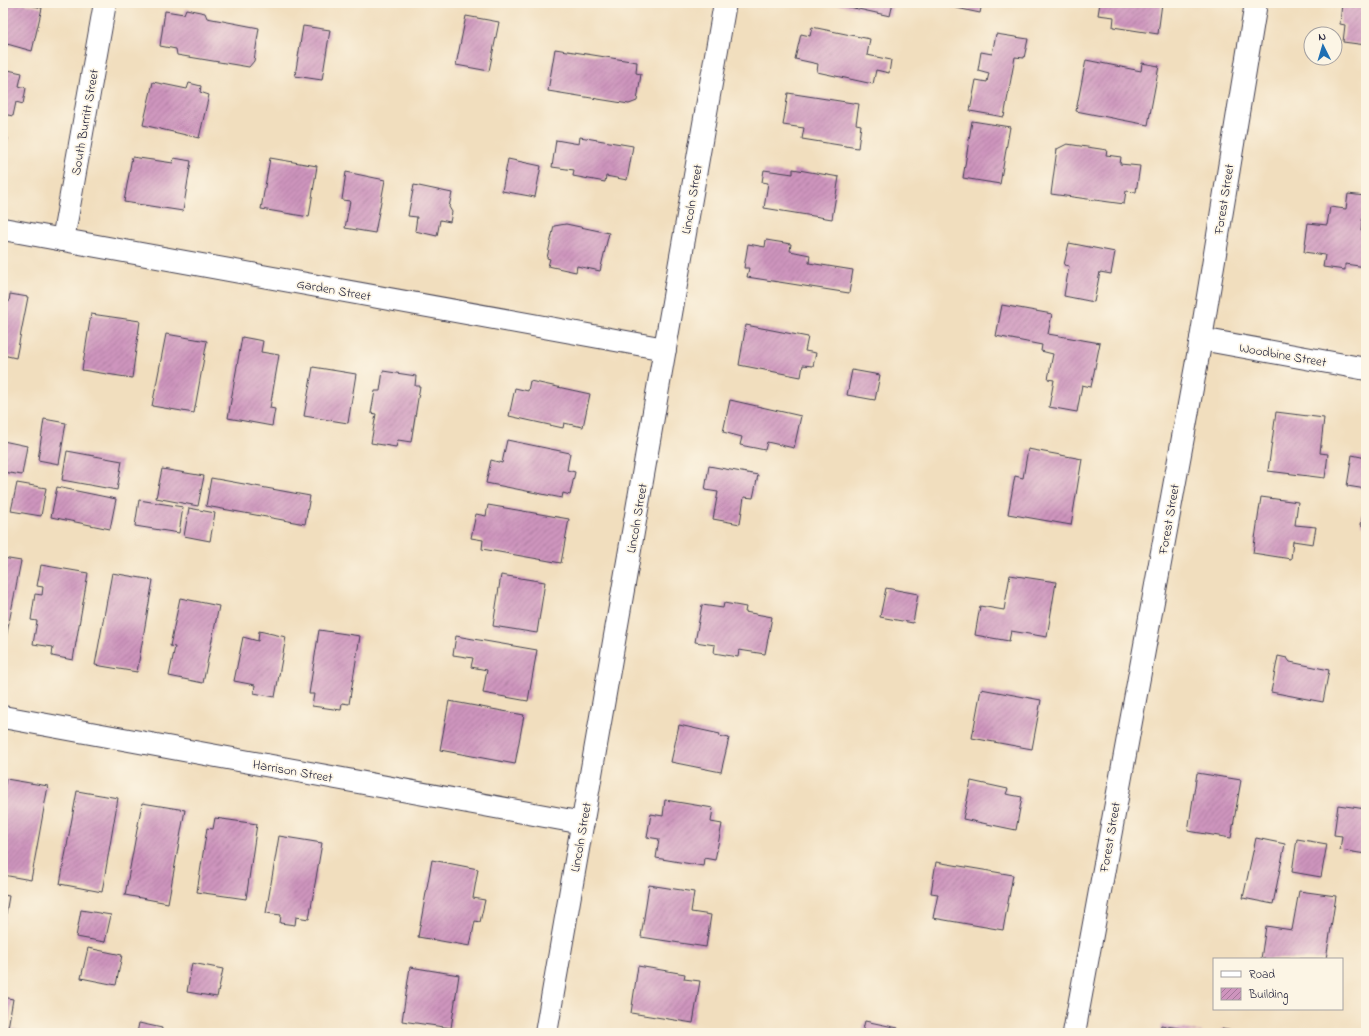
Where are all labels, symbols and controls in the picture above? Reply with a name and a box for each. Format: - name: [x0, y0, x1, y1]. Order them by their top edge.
- north arrow: [1303, 26, 1343, 66]
- text: N: [1318, 29, 1327, 45]
- street label: South Burritt Street: [67, 67, 104, 177]
- street label: Lincoln Street: [677, 162, 708, 236]
- street label: Forest Street: [1209, 162, 1240, 237]
- street label: Garden Street: [295, 275, 373, 306]
- street label: Woodbine Street: [1238, 338, 1329, 373]
- street label: Lincoln Street: [622, 481, 653, 555]
- street label: Forest Street: [1154, 482, 1185, 557]
- street label: Harrison Street: [251, 755, 335, 788]
- street label: Lincoln Street: [566, 800, 597, 874]
- street label: Forest Street: [1095, 800, 1126, 875]
- legend: [1213, 958, 1343, 1010]
- text: Road: [1249, 966, 1275, 984]
- text: Building: [1248, 986, 1288, 1005]

